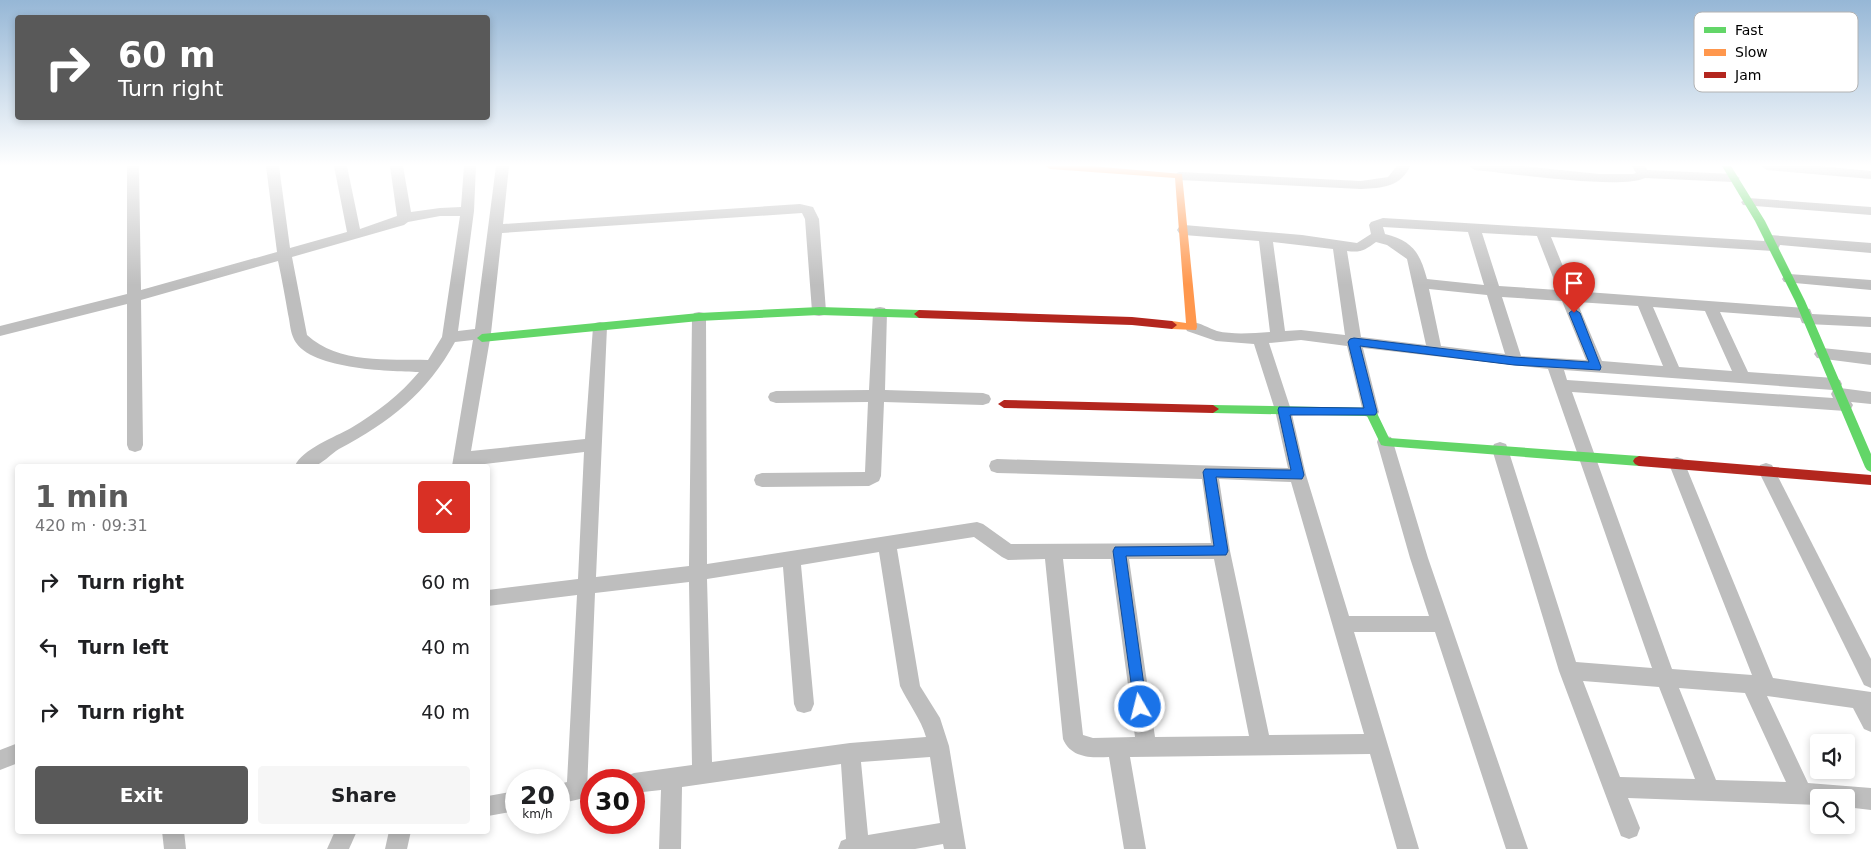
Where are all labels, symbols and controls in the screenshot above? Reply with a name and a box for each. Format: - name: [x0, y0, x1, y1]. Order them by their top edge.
- legend: [1694, 12, 1858, 92]
- text: Fast: [1735, 22, 1764, 38]
- icon: right: [35, 35, 100, 100]
- text: 60 m: [118, 35, 215, 75]
- text: Slow: [1735, 44, 1768, 60]
- text: Jam: [1734, 67, 1761, 83]
- text: Turn right: [118, 76, 223, 101]
- pin: [1553, 262, 1595, 313]
- icon: arrive: [1560, 269, 1588, 297]
- text: 1 min: [35, 479, 129, 514]
- button: close: [418, 481, 470, 533]
- text: 420 m · 09:31: [35, 516, 148, 535]
- icon: right: [35, 568, 63, 596]
- text: Turn right: [78, 571, 184, 593]
- text: 60 m: [421, 571, 470, 593]
- icon: left: [35, 633, 63, 661]
- text: Turn left: [78, 636, 169, 658]
- text: 40 m: [421, 636, 470, 658]
- position arrow: [1113, 680, 1165, 732]
- icon: right: [35, 698, 63, 726]
- text: Turn right: [78, 701, 184, 723]
- text: 40 m: [421, 701, 470, 723]
- map controls: [1810, 734, 1855, 834]
- button: sound: [1810, 734, 1855, 779]
- button: Exit: [35, 766, 248, 824]
- button: Share: [258, 766, 470, 824]
- speed limit sign: 30: [580, 769, 645, 834]
- text: 20: [520, 781, 555, 810]
- button: search: [1810, 789, 1855, 834]
- text: km/h: [522, 807, 553, 821]

